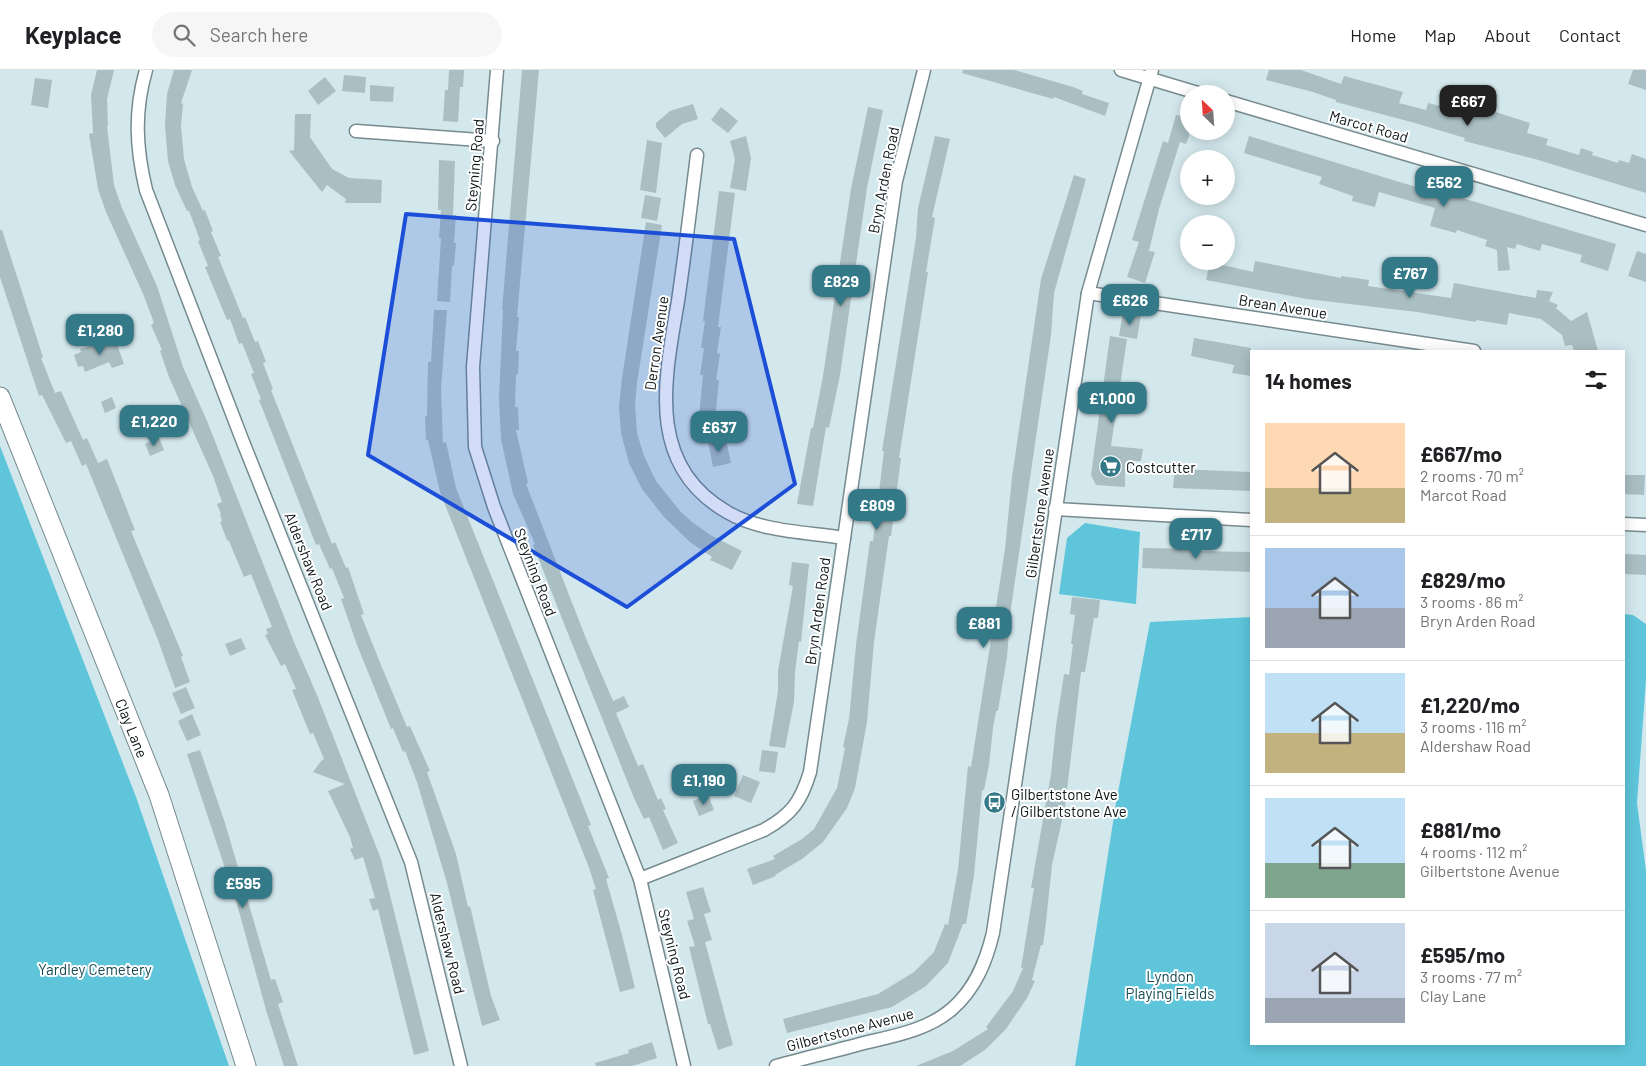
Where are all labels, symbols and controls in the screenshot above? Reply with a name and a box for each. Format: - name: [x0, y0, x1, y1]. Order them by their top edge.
- search box: [152, 12, 502, 57]
- text: Keyplace: [25, 20, 122, 49]
- icon: search: [170, 21, 198, 49]
- text: Search here: [210, 23, 308, 46]
- text: Home: [1350, 24, 1396, 46]
- text: Map: [1424, 24, 1456, 46]
- text: About: [1484, 24, 1531, 46]
- text: Contact: [1559, 24, 1621, 46]
- north arrow: [1180, 85, 1235, 140]
- map controls: [1180, 85, 1235, 270]
- pin: £667: [1438, 85, 1498, 127]
- text: £667: [1451, 91, 1485, 110]
- street label: Marcot Road: [1327, 106, 1411, 146]
- street label: Steyning Road: [461, 118, 487, 212]
- street label: Bryn Arden Road: [864, 125, 902, 235]
- button: +: [1180, 150, 1235, 205]
- pin: £562: [1414, 166, 1474, 208]
- text: £562: [1426, 172, 1462, 191]
- button: −: [1180, 215, 1235, 270]
- pin: £767: [1380, 256, 1440, 299]
- text: £767: [1393, 263, 1427, 282]
- pin: £829: [811, 264, 871, 307]
- text: £829: [823, 271, 859, 290]
- pin: £626: [1100, 284, 1160, 326]
- text: £626: [1112, 290, 1148, 309]
- street label: Brean Avenue: [1238, 290, 1328, 322]
- street label: Derron Avenue: [640, 295, 672, 391]
- pin: £1,280: [59, 314, 141, 356]
- text: £1,280: [77, 320, 123, 339]
- icon: filters: [1582, 366, 1610, 394]
- text: 14 homes: [1265, 368, 1352, 393]
- pin: £1,000: [1071, 382, 1153, 424]
- text: £1,000: [1089, 388, 1135, 407]
- pin: £1,220: [113, 404, 195, 447]
- pin: £637: [689, 410, 749, 453]
- text: £1,220: [131, 411, 177, 430]
- text: £637: [702, 417, 736, 436]
- text: £667/mo: [1420, 441, 1502, 466]
- icon: home: [1305, 443, 1365, 503]
- street label: Gilbertstone Avenue: [1021, 447, 1057, 579]
- supermarket icon: Costcutter: [1098, 455, 1122, 479]
- place label: Costcutter: [1126, 458, 1196, 476]
- text: 2 rooms · 70 m²: [1420, 466, 1524, 485]
- text: Marcot Road: [1420, 485, 1507, 504]
- pin: £809: [847, 488, 907, 531]
- text: £809: [859, 495, 895, 514]
- street label: Aldershaw Road: [281, 509, 337, 613]
- pin: £717: [1166, 518, 1226, 560]
- text: £717: [1180, 524, 1212, 543]
- street label: Steyning Road: [511, 525, 561, 619]
- street label: Bryn Arden Road: [801, 556, 833, 666]
- text: £829/mo: [1420, 567, 1506, 592]
- icon: home: [1305, 568, 1365, 628]
- text: 3 rooms · 86 m²: [1420, 592, 1524, 611]
- pin: £881: [954, 606, 1014, 649]
- text: Bryn Arden Road: [1420, 611, 1535, 630]
- text: £881: [968, 613, 1000, 632]
- text: £1,220/mo: [1420, 692, 1520, 717]
- icon: home: [1305, 693, 1365, 753]
- street label: Clay Lane: [112, 696, 152, 760]
- text: 3 rooms · 116 m²: [1420, 717, 1526, 736]
- text: Aldershaw Road: [1420, 736, 1531, 755]
- pin: £1,190: [663, 764, 745, 806]
- text: £1,190: [683, 770, 726, 789]
- place label: Gilbertstone Ave / Gilbertstone Ave: [1011, 785, 1127, 820]
- bus stop icon: Gilbertstone Ave / Gilbertstone Ave: [983, 791, 1007, 815]
- text: £881/mo: [1420, 817, 1501, 842]
- icon: home: [1305, 818, 1365, 878]
- text: 4 rooms · 112 m²: [1420, 842, 1527, 861]
- text: Gilbertstone Avenue: [1420, 861, 1560, 880]
- pin: £595: [213, 866, 273, 909]
- text: £595: [225, 873, 261, 892]
- street label: Aldershaw Road: [427, 890, 469, 996]
- street label: Steyning Road: [655, 907, 695, 1001]
- text: £595/mo: [1420, 942, 1505, 967]
- icon: home: [1305, 943, 1365, 1003]
- park label: Yardley Cemetery: [38, 960, 152, 978]
- park label: Lyndon Playing Fields: [1126, 967, 1214, 1002]
- text: 3 rooms · 77 m²: [1420, 967, 1522, 986]
- text: Clay Lane: [1420, 986, 1486, 1005]
- street label: Gilbertstone Avenue: [784, 1003, 916, 1055]

